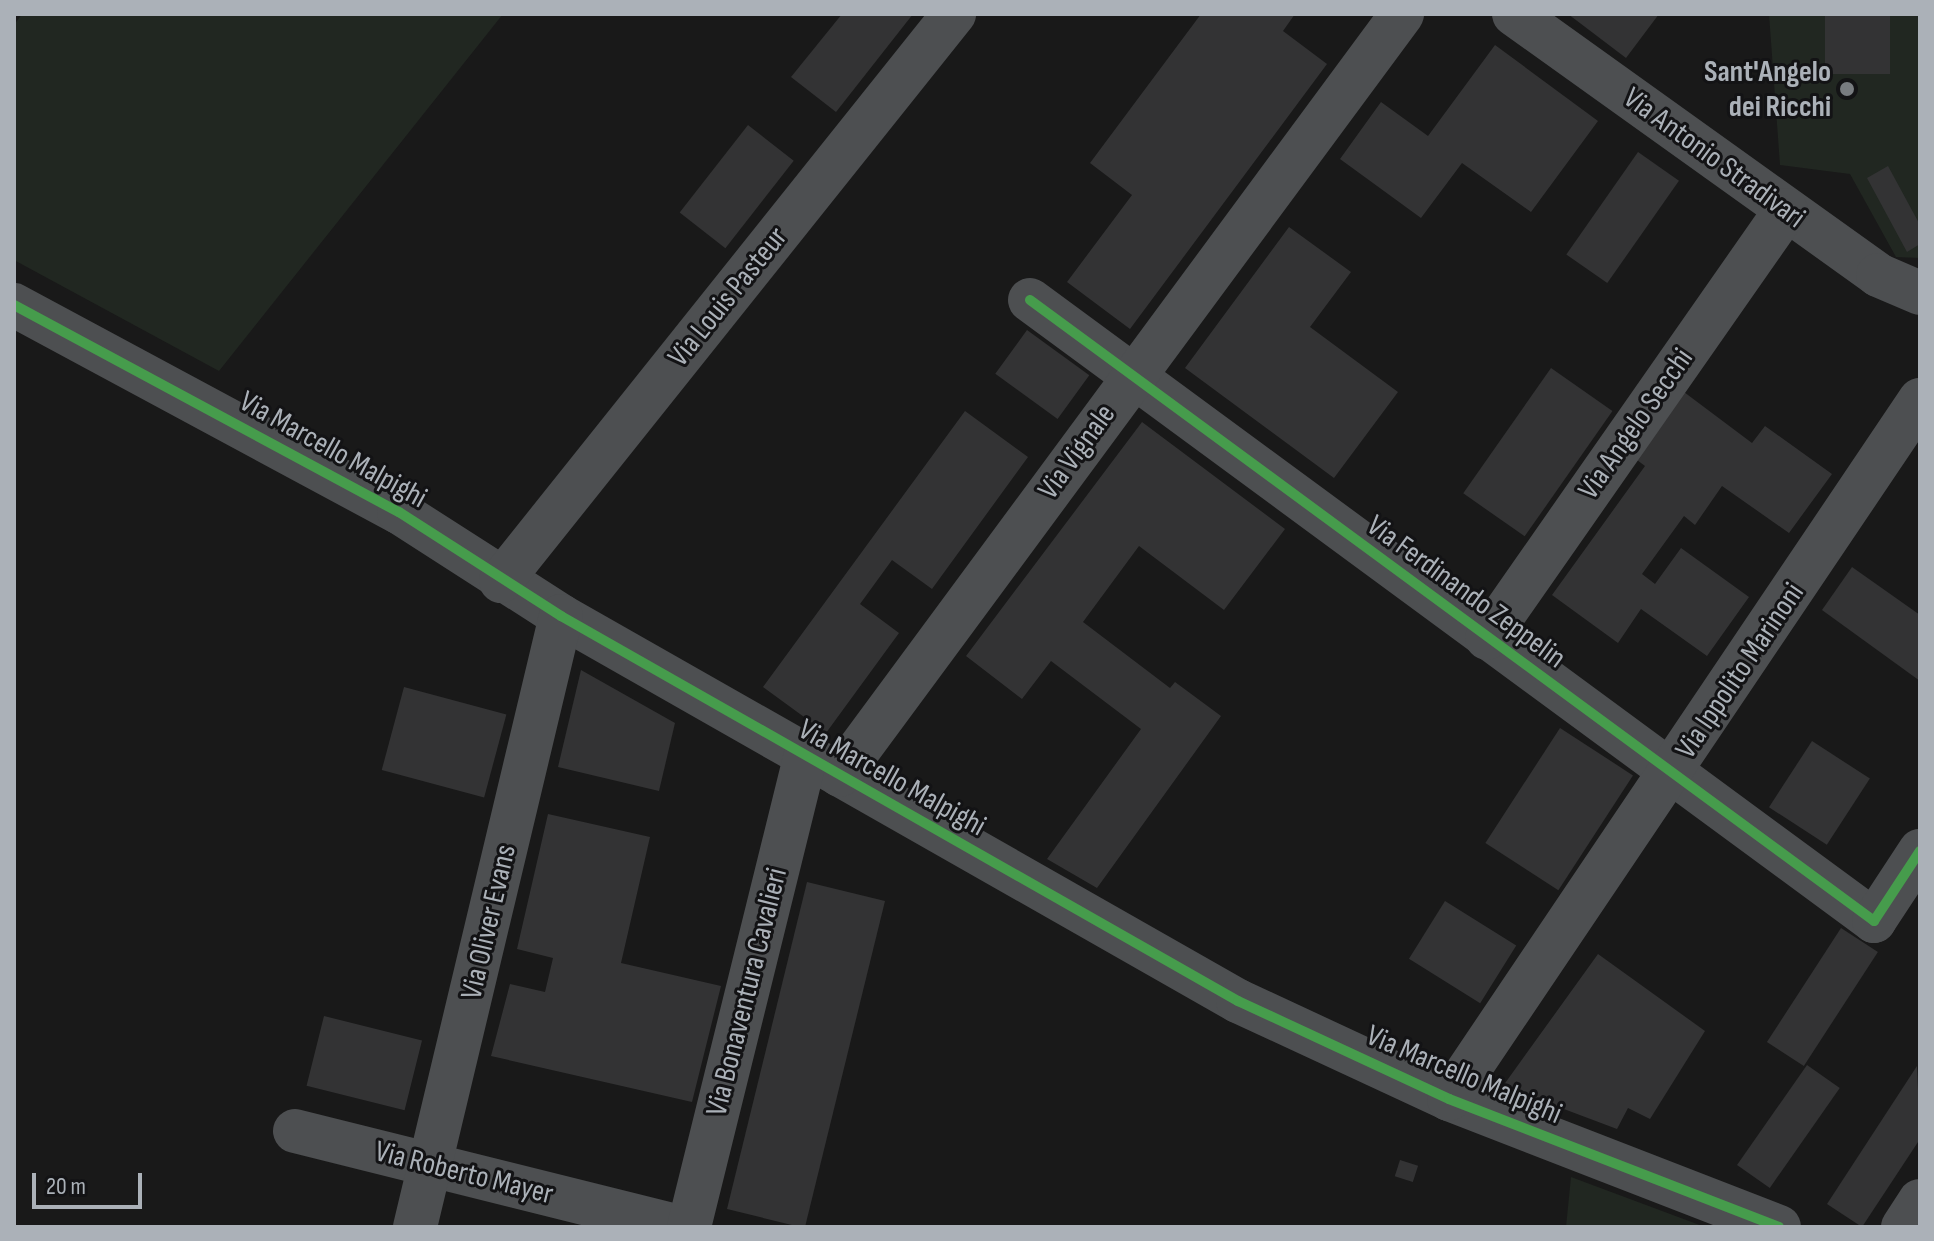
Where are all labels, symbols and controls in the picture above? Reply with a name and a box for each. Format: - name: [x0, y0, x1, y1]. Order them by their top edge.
- place label: Sant'Angelo dei Ricchi: [1704, 54, 1831, 124]
- street label: Via Antonio Stradivari: [1616, 80, 1812, 236]
- marker: Sant'Angelo dei Ricchi: [1838, 80, 1856, 98]
- street label: Via Louis Pasteur: [661, 220, 795, 374]
- street label: Via Angelo Secchi: [1571, 342, 1701, 506]
- street label: Via Marcello Malpighi: [233, 384, 433, 516]
- street label: Via Vignale: [1031, 398, 1123, 506]
- street label: Via Ferdinando Zeppelin: [1360, 508, 1572, 676]
- street label: Via Ippolito Marinoni: [1668, 576, 1812, 766]
- street label: Via Marcello Malpighi: [792, 712, 992, 844]
- street label: Via Oliver Evans: [454, 841, 524, 1003]
- street label: Via Bonaventura Cavalieri: [699, 864, 795, 1120]
- street label: Via Marcello Malpighi: [1361, 1018, 1567, 1132]
- street label: Via Roberto Mayer: [371, 1134, 557, 1212]
- scale bar: [36, 1157, 146, 1207]
- text: 20 m: [46, 1172, 86, 1201]

